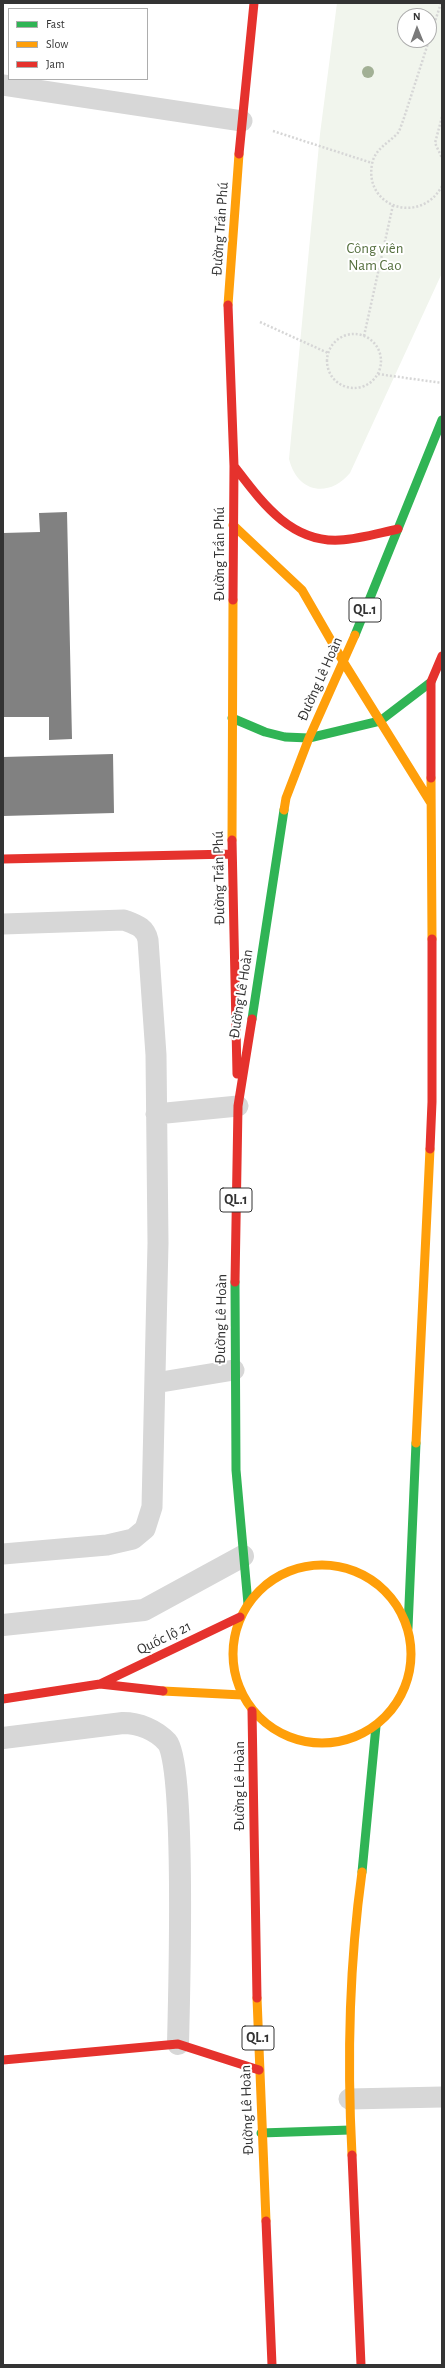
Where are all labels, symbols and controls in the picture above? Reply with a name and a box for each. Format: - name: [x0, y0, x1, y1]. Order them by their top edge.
- legend: [8, 8, 148, 80]
- north arrow: [397, 8, 437, 48]
- text: N: [413, 11, 421, 22]
- text: Fast: [46, 18, 65, 30]
- text: Slow: [46, 38, 68, 50]
- text: Jam: [46, 58, 65, 70]
- street label: Đường Trần Phú: [208, 181, 232, 277]
- park label: Công viên Nam Cao: [347, 239, 403, 274]
- street label: Đường Trần Phú: [210, 507, 228, 601]
- road number: QL.1: [349, 598, 381, 622]
- street label: Đường Lê Hoàn: [293, 634, 347, 724]
- street label: Đường Trần Phú: [209, 831, 229, 925]
- street label: Đường Lê Hoàn: [225, 948, 257, 1040]
- road number: QL.1: [220, 1188, 252, 1212]
- street label: Đường Lê Hoàn: [211, 1274, 231, 1364]
- street label: Quốc lộ 21: [134, 1617, 194, 1659]
- street label: Đường Lê Hoàn: [230, 1741, 248, 1831]
- road number: QL.1: [242, 2026, 274, 2050]
- street label: Đường Lê Hoàn: [236, 2065, 258, 2155]

